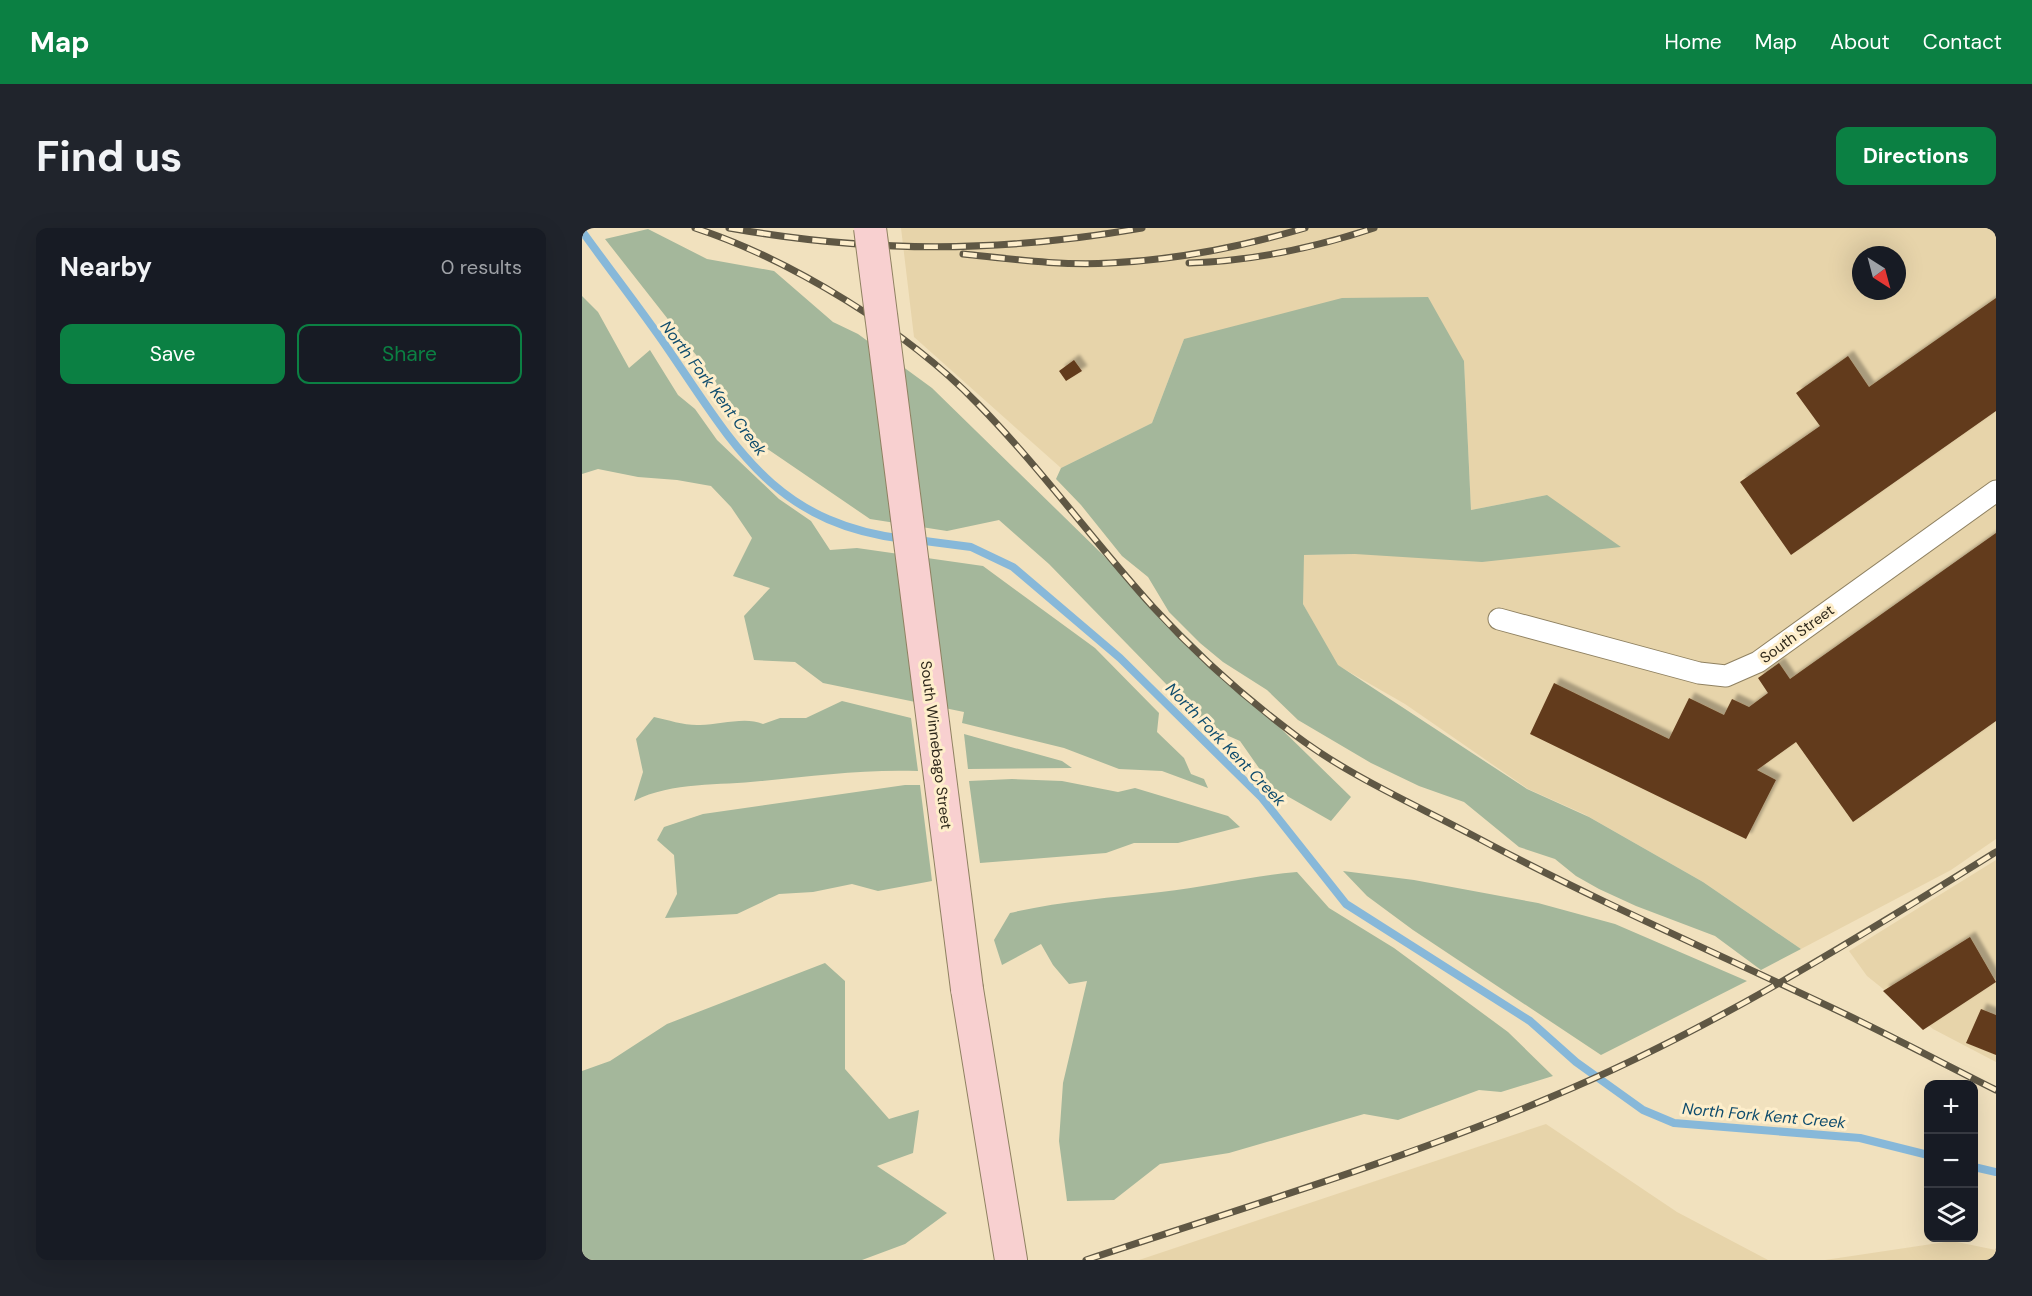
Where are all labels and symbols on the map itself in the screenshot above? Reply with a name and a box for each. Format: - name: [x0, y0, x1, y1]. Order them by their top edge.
- north arrow: [1852, 246, 1906, 300]
- water label: North Fork Kent Creek: [656, 316, 772, 461]
- street label: South Street: [1756, 600, 1838, 668]
- street label: South Winnebago Street: [916, 660, 956, 830]
- water label: North Fork Kent Creek: [1161, 678, 1291, 811]
- water label: North Fork Kent Creek: [1681, 1098, 1847, 1133]

